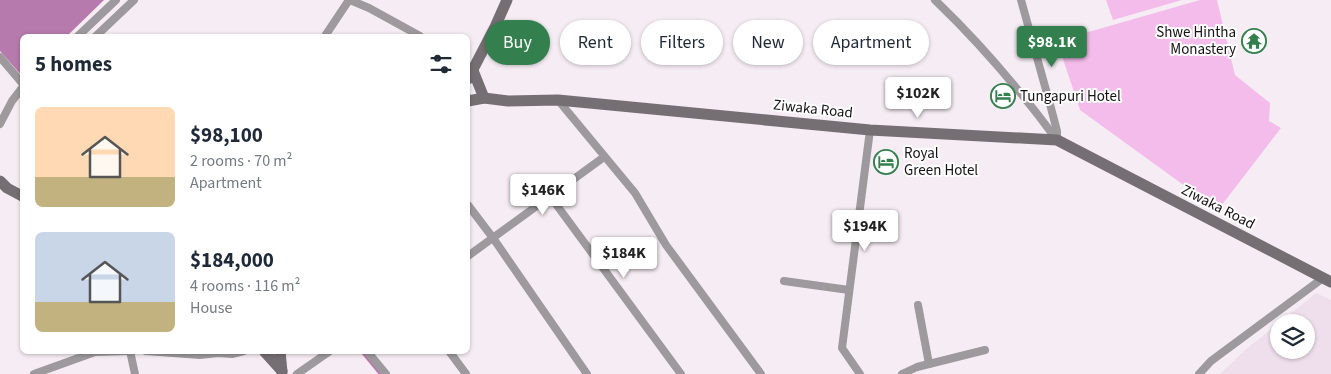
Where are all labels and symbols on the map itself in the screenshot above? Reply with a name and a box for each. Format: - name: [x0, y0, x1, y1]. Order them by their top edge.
- place label: Shwe Hintha Monastery: [1156, 22, 1236, 60]
- pin: $98.1K: [1011, 26, 1093, 68]
- temple icon: Shwe Hintha Monastery: [1241, 28, 1267, 54]
- pin: $102K: [883, 76, 953, 119]
- hotel icon: Tungapuri Hotel: [990, 83, 1016, 109]
- place label: Tungapuri Hotel: [1020, 86, 1121, 107]
- street label: Ziwaka Road: [772, 94, 854, 124]
- place label: Royal Green Hotel: [904, 143, 978, 181]
- hotel icon: Royal Green Hotel: [873, 149, 899, 175]
- pin: $146K: [508, 174, 578, 216]
- street label: Ziwaka Road: [1178, 179, 1258, 235]
- pin: $194K: [830, 210, 900, 252]
- pin: $184K: [589, 236, 659, 279]

